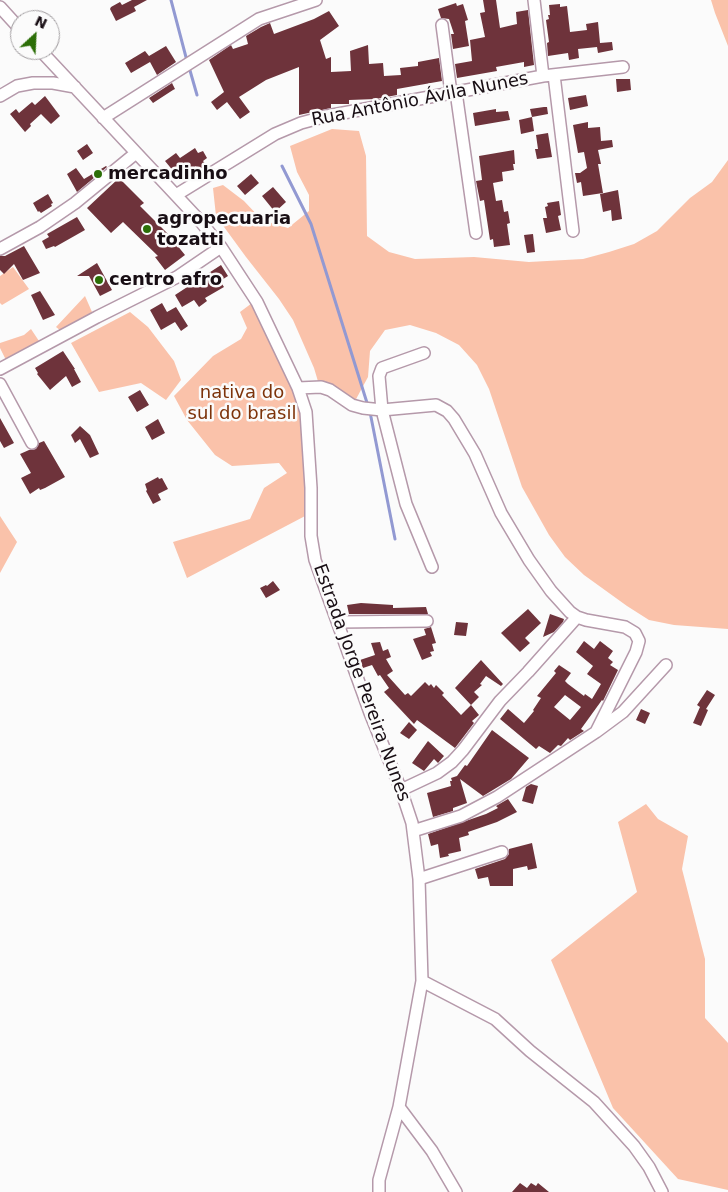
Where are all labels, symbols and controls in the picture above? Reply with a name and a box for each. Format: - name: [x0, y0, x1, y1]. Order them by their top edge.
- north arrow: [10, 10, 60, 60]
- text: N: [32, 13, 50, 32]
- street label: Rua Antônio Ávila Nunes: [310, 68, 530, 132]
- place label: mercadinho: [108, 163, 228, 185]
- marker: mercadinho: [92, 168, 104, 180]
- place label: agropecuaria tozatti: [157, 208, 291, 250]
- marker: agropecuaria tozatti: [141, 223, 153, 235]
- place label: centro afro: [109, 269, 222, 291]
- marker: centro afro: [93, 274, 105, 286]
- park label: nativa do sul do brasil: [188, 382, 296, 424]
- street label: Estrada Jorge Pereira Nunes: [308, 561, 414, 805]

